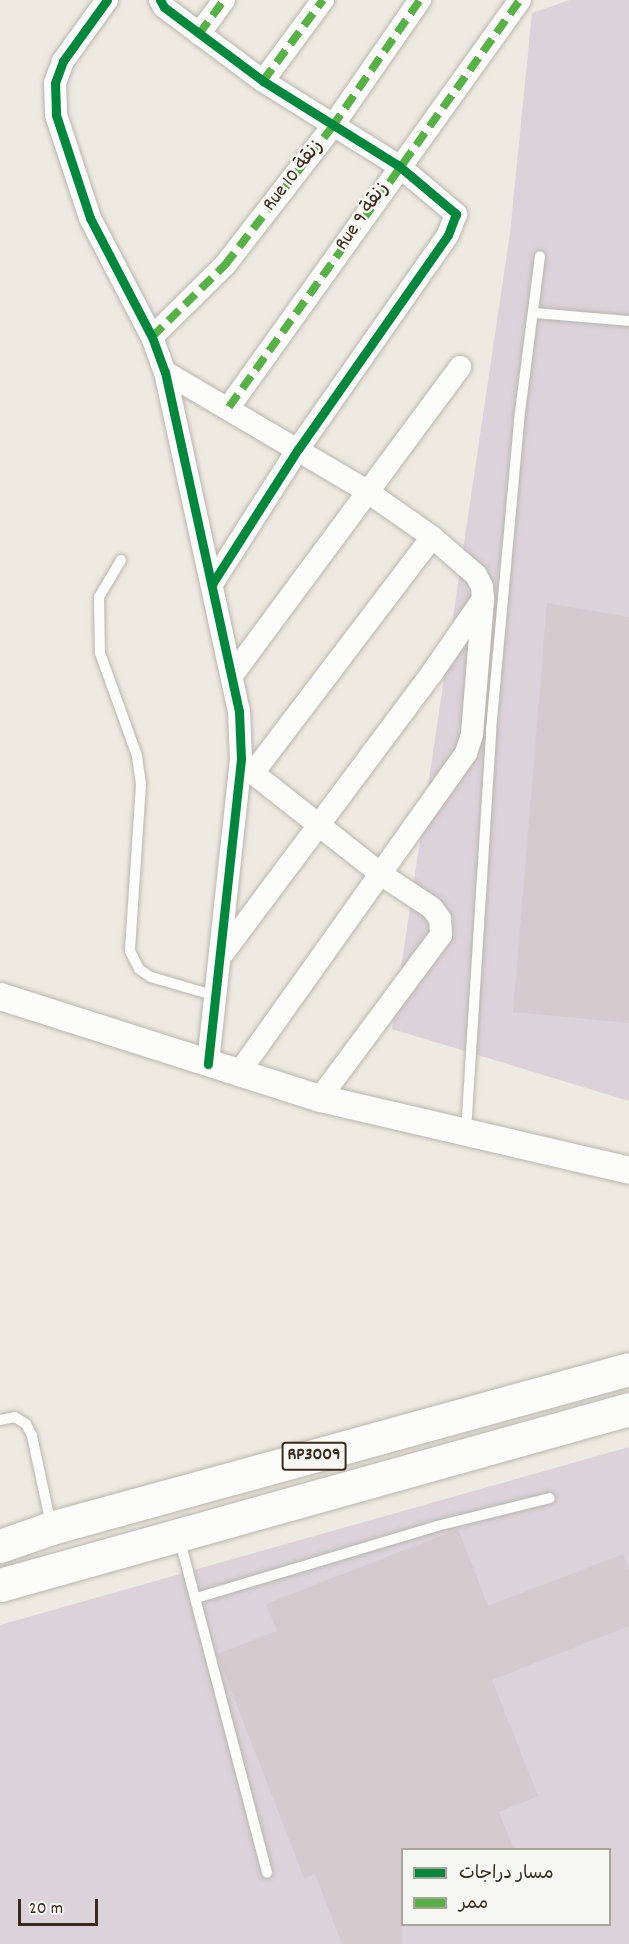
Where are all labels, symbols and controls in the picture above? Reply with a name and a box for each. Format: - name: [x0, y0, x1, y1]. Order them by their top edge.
- street label: Rue 10 زنقة: [259, 135, 329, 217]
- street label: Rue 9 زنقة: [331, 178, 395, 256]
- road number: RP3009: [281, 1441, 347, 1471]
- legend: [401, 1848, 611, 1926]
- text: مسار دراجات: [459, 1862, 554, 1887]
- scale bar: [21, 1887, 100, 1925]
- text: ممر: [459, 1892, 488, 1917]
- text: 20 m: [29, 1897, 63, 1922]

